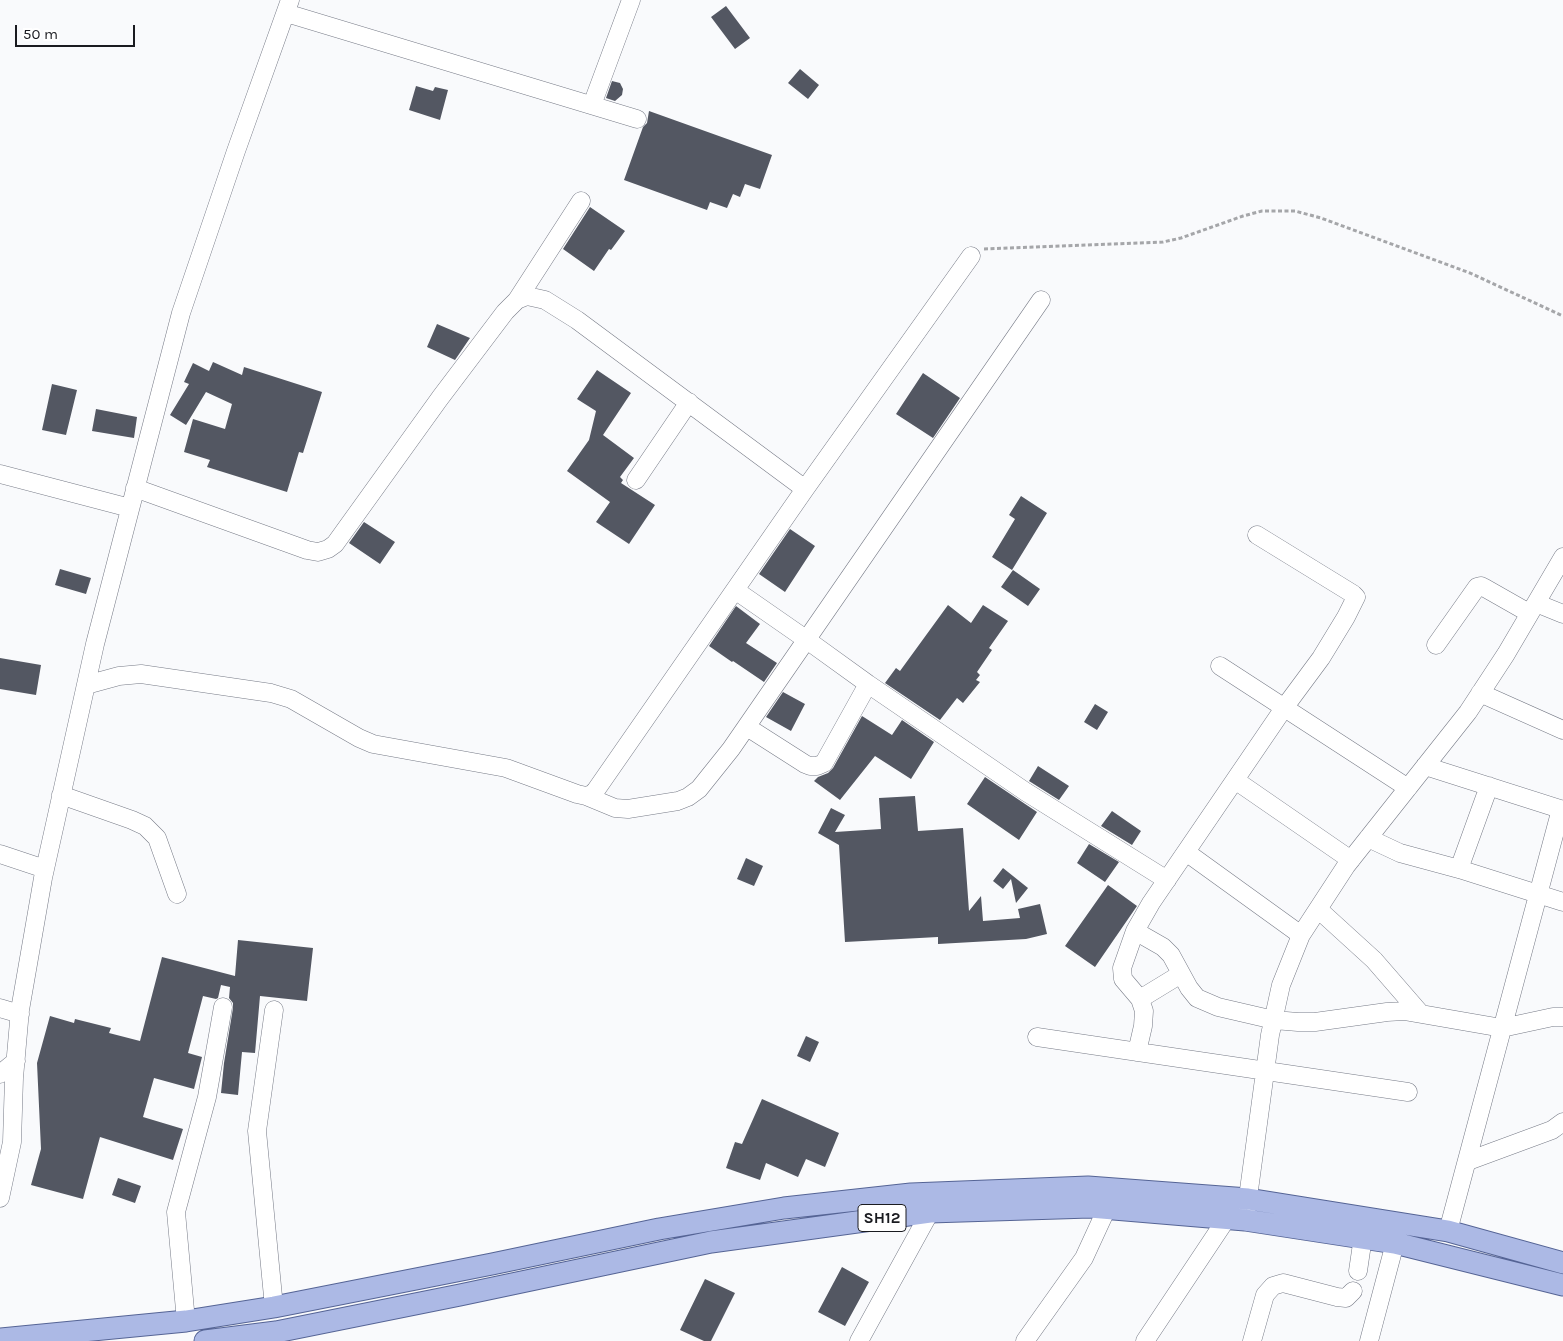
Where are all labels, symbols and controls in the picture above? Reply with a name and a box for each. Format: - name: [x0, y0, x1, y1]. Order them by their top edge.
- scale bar: [18, 15, 138, 47]
- text: 50 m: [23, 25, 58, 43]
- road number: SH12: [858, 1204, 906, 1232]

